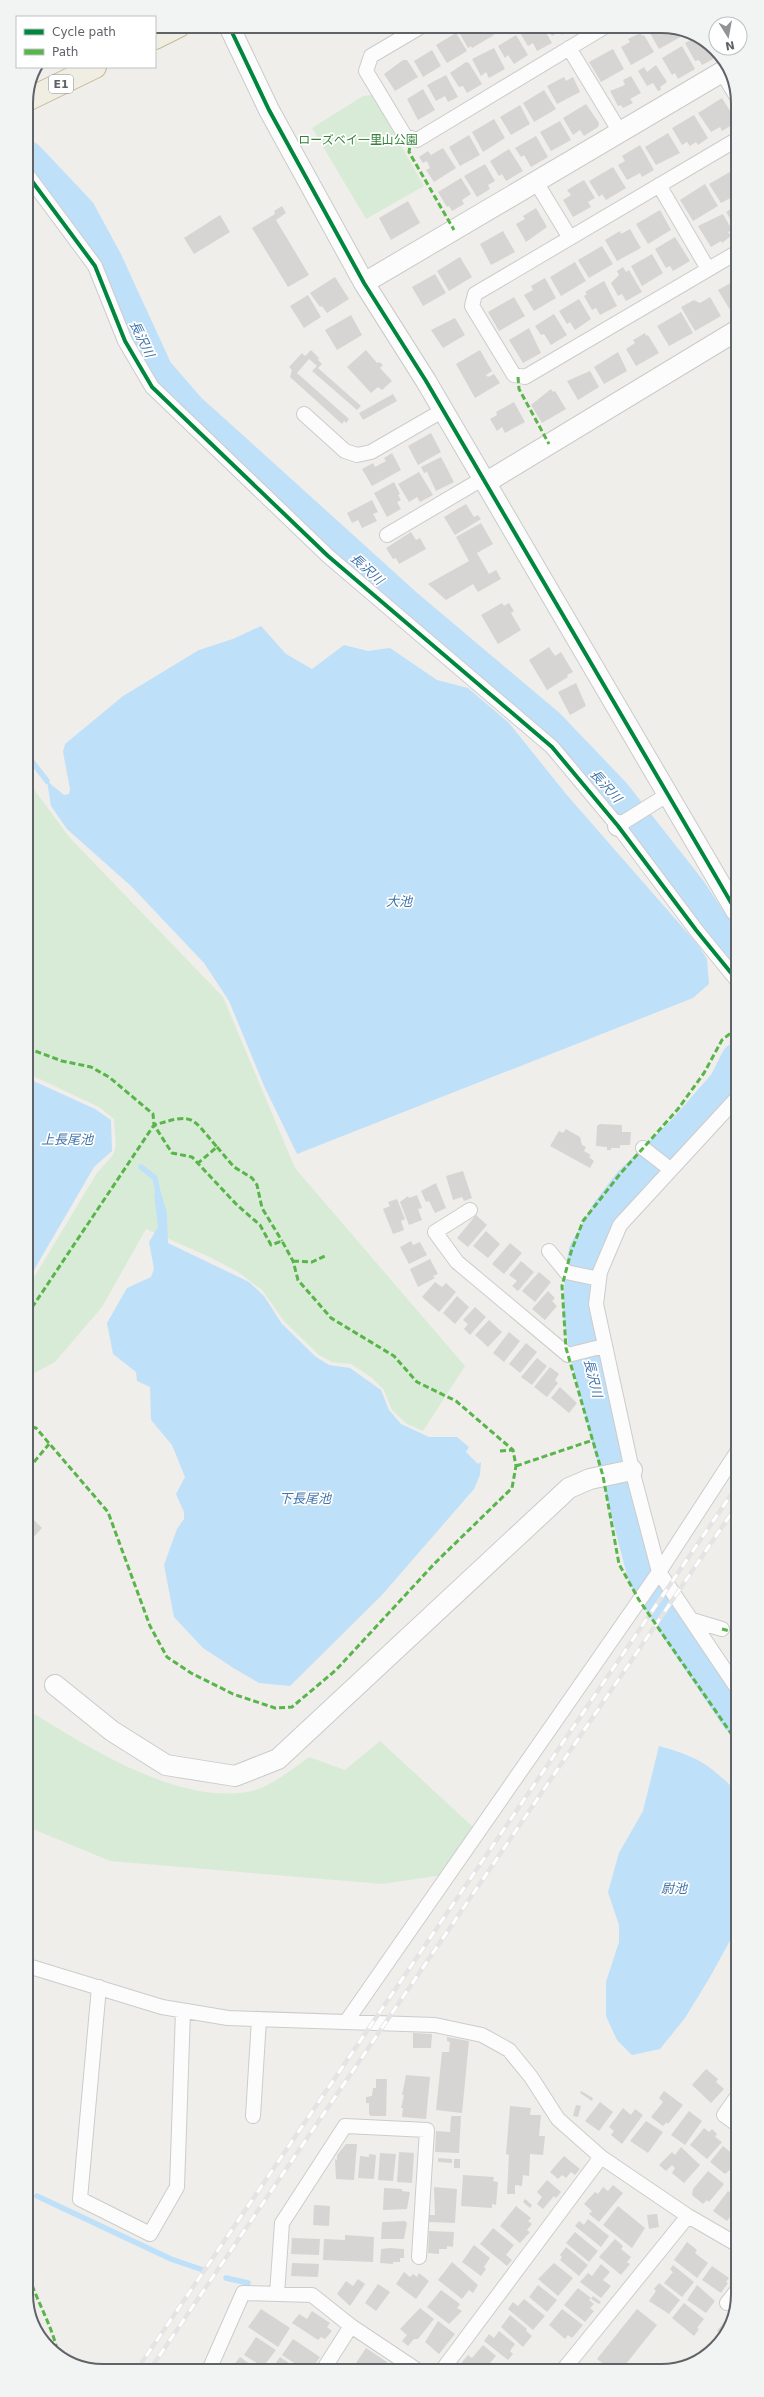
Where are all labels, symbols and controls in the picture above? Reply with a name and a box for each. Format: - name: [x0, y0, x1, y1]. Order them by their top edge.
- legend: [16, 16, 156, 68]
- north arrow: [708, 16, 748, 56]
- text: Cycle path: [52, 25, 116, 39]
- text: N: [724, 38, 736, 53]
- text: Path: [52, 45, 78, 59]
- road number: E1: [49, 75, 73, 93]
- park label: ローズベイ一里山公園: [298, 133, 418, 147]
- water label: 長沢川: [127, 318, 158, 362]
- water label: 長沢川: [347, 550, 388, 589]
- water label: 長沢川: [587, 766, 626, 807]
- water label: 大池: [386, 894, 414, 909]
- water label: 上長尾池: [41, 1132, 95, 1147]
- water label: 長沢川: [581, 1357, 605, 1401]
- water label: 下長尾池: [279, 1491, 333, 1506]
- water label: 尉池: [661, 1881, 689, 1896]

